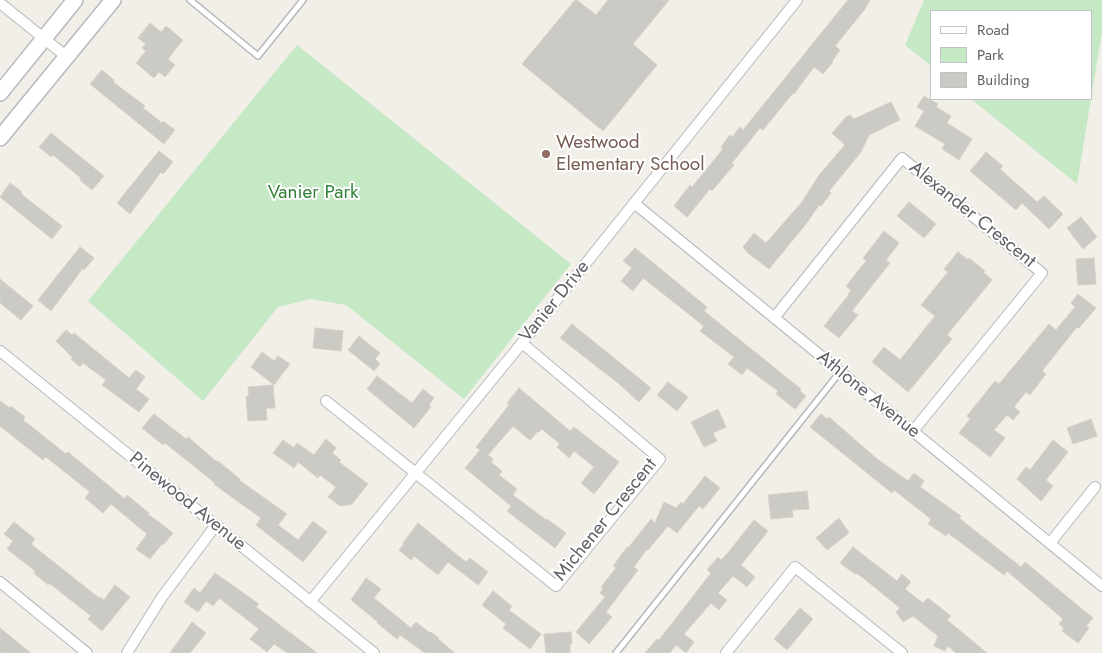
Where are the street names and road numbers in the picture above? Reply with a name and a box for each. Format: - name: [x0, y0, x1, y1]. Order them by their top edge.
- street label: Alexander Crescent: [904, 157, 1040, 273]
- street label: Vanier Drive: [515, 256, 595, 348]
- street label: Athlone Avenue: [812, 346, 924, 444]
- street label: Pinewood Avenue: [124, 448, 250, 556]
- street label: Michener Crescent: [550, 454, 662, 586]

